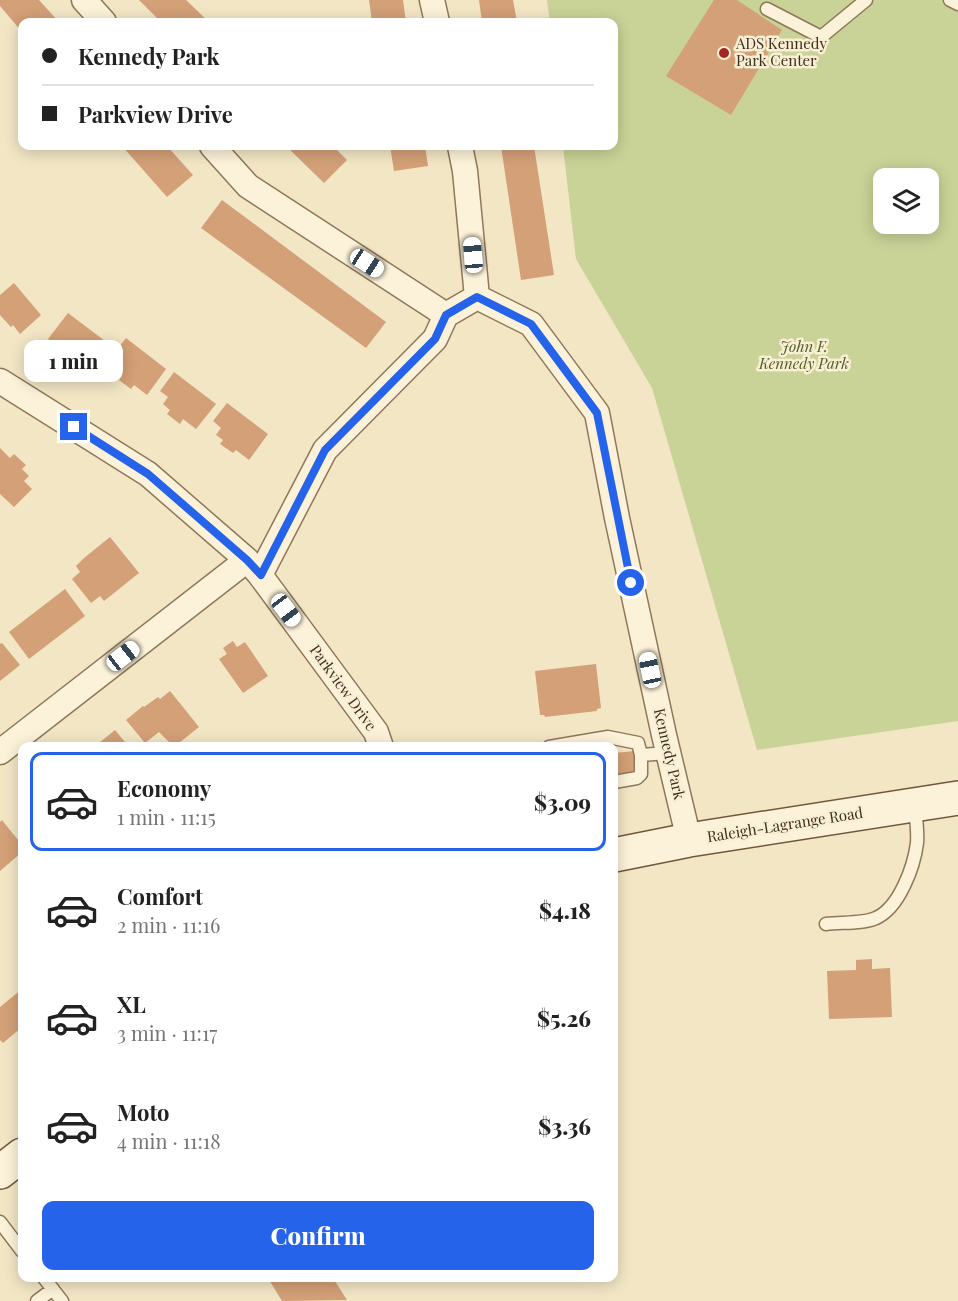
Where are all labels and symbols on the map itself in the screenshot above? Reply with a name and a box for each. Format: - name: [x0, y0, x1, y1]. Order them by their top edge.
- place label: ADS Kennedy Park Center: [735, 33, 827, 70]
- marker: ADS Kennedy Park Center: [717, 46, 731, 60]
- car: [462, 236, 484, 274]
- car: [347, 246, 387, 280]
- park label: John F. Kennedy Park: [758, 336, 849, 373]
- callout: 1 min: [25, 340, 124, 382]
- route end: [60, 413, 87, 440]
- route start: [617, 569, 644, 596]
- car: [268, 590, 304, 630]
- car: [103, 638, 143, 674]
- street label: Parkview Drive: [306, 640, 382, 734]
- car: [637, 651, 663, 689]
- street label: Kennedy Park: [650, 706, 690, 802]
- street label: Raleigh-Lagrange Road: [705, 802, 865, 846]

